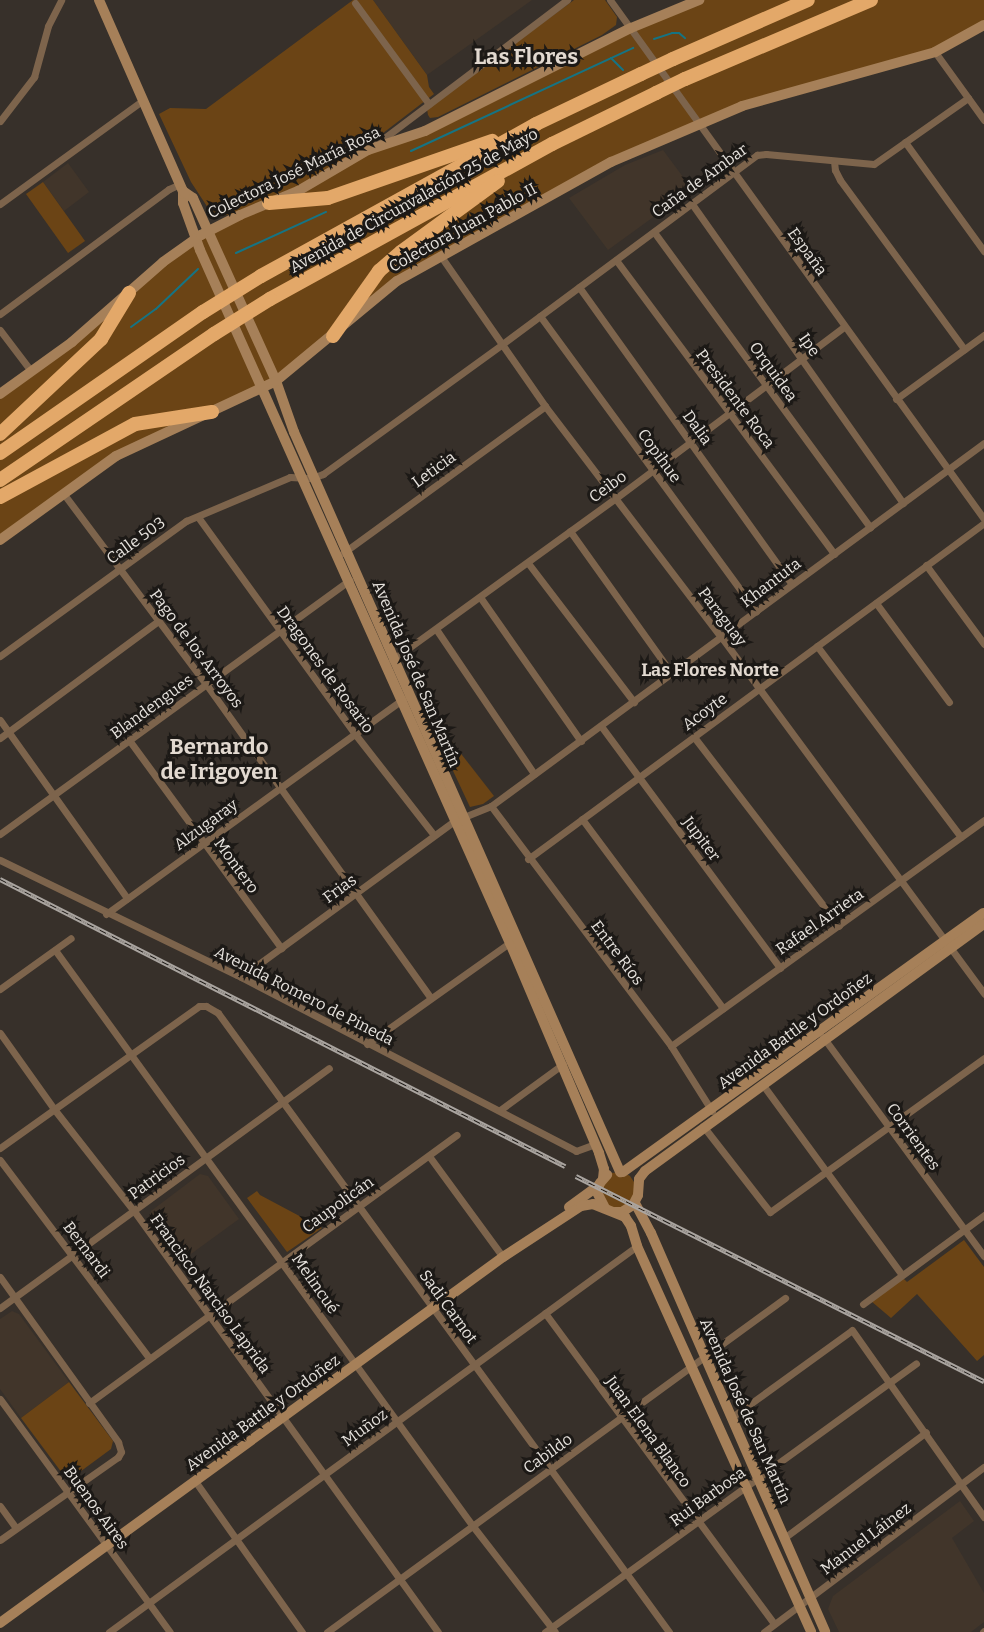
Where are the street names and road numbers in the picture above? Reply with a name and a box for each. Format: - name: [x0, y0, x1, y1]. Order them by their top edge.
- street label: Colectora José María Rosa: [205, 123, 383, 223]
- street label: Avenida de Circunvalación 25 de Mayo: [287, 125, 541, 277]
- street label: Caña de Ambar: [648, 140, 752, 222]
- street label: Colectora Juan Pablo II: [386, 179, 540, 277]
- street label: España: [783, 224, 831, 280]
- street label: Ipe: [794, 330, 824, 360]
- street label: Orquidea: [745, 338, 801, 406]
- street label: Presidente Roca: [691, 346, 779, 452]
- street label: Dalia: [678, 407, 716, 449]
- street label: Copihue: [633, 425, 685, 487]
- street label: Leticia: [408, 448, 460, 492]
- street label: Ceibo: [585, 467, 631, 507]
- street label: Calle 503: [103, 513, 169, 569]
- street label: Khantuta: [737, 554, 805, 612]
- street label: Avenida José de San Martín: [368, 578, 464, 770]
- street label: Paraguay: [694, 584, 750, 650]
- street label: Pago de los Arroyos: [145, 586, 247, 712]
- street label: Dragones de Rosario: [272, 603, 378, 737]
- street label: Blandengues: [107, 671, 197, 743]
- street label: Acoyte: [679, 689, 731, 735]
- street label: Alzugaray: [170, 795, 242, 855]
- street label: Jupiter: [678, 813, 724, 865]
- street label: Montero: [210, 835, 262, 897]
- street label: Frias: [320, 870, 360, 908]
- street label: Rafael Arrieta: [773, 885, 867, 959]
- street label: Entre Ríos: [586, 917, 648, 989]
- street label: Avenida Romero de Pineda: [211, 942, 397, 1050]
- street label: Avenida Battle y Ordoñez: [714, 969, 876, 1093]
- street label: Corrientes: [882, 1100, 944, 1174]
- street label: Patricios: [125, 1150, 189, 1204]
- street label: Caupolicán: [299, 1173, 377, 1237]
- street label: Francisco Narciso Laprida: [146, 1211, 274, 1377]
- street label: Bernardi: [59, 1218, 113, 1282]
- street label: Melincué: [287, 1250, 343, 1318]
- street label: Sadi Carnot: [415, 1267, 481, 1347]
- street label: Avenida José de San Martín: [695, 1315, 795, 1507]
- street label: Avenida Battle y Ordoñez: [182, 1351, 344, 1475]
- street label: Juan Elena Blanco: [601, 1373, 695, 1491]
- street label: Muñoz: [339, 1405, 391, 1451]
- street label: Cabildo: [520, 1430, 576, 1478]
- street label: Buenos Aires: [59, 1463, 133, 1553]
- street label: Rui Barbosa: [667, 1463, 749, 1531]
- street label: Manuel Láinez: [817, 1499, 915, 1579]

